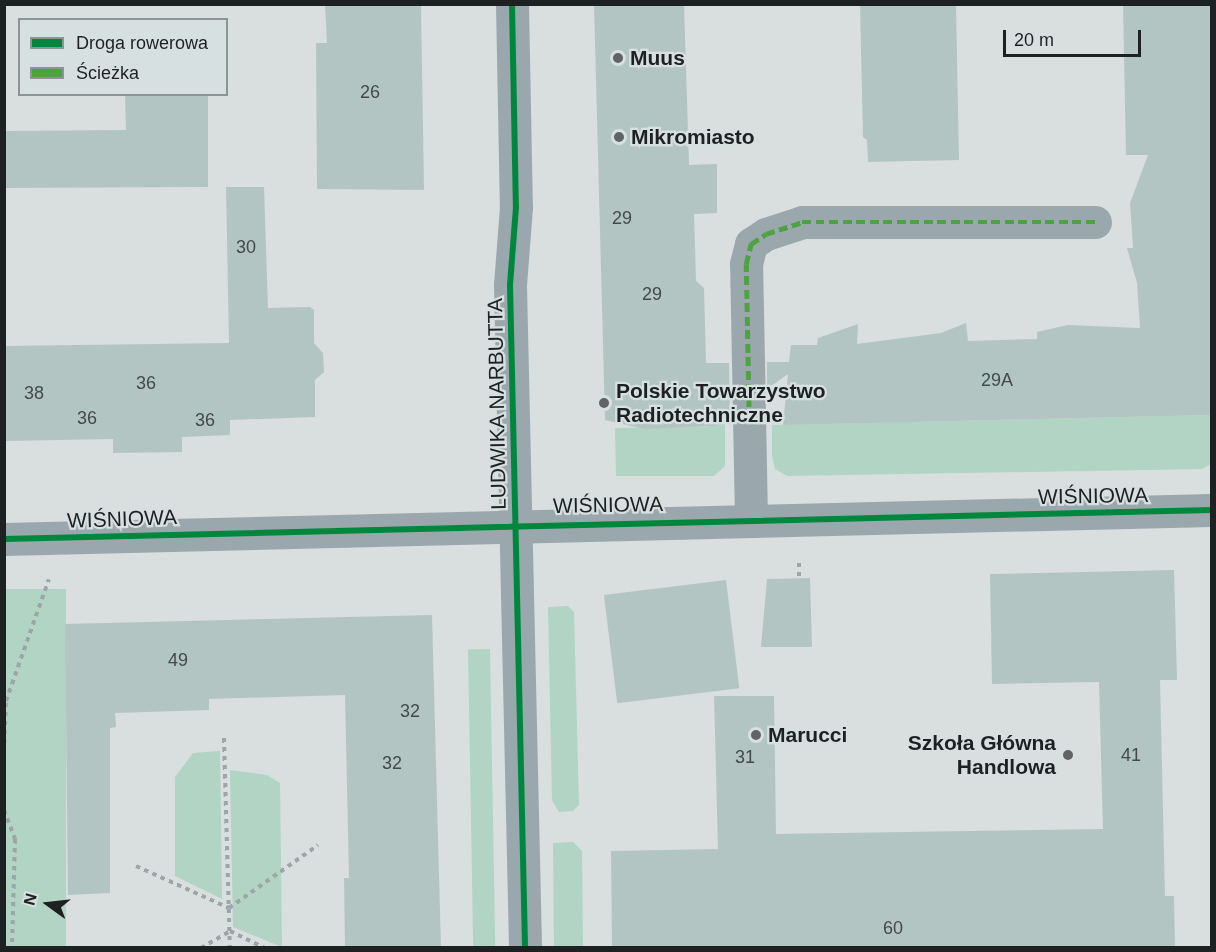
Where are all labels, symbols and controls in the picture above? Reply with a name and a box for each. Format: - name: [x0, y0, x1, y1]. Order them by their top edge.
- legend: [18, 18, 228, 96]
- scale bar: [1006, 18, 1144, 56]
- text: 20 m: [1014, 30, 1054, 50]
- text: Droga rowerowa: [76, 33, 208, 53]
- place label: Muus: [630, 45, 685, 71]
- marker: Muus: [611, 51, 625, 65]
- text: Ścieżka: [76, 63, 139, 83]
- house number: 26: [360, 81, 380, 103]
- place label: Mikromiasto: [631, 124, 755, 150]
- marker: Mikromiasto: [612, 130, 626, 144]
- house number: 29: [612, 207, 632, 229]
- house number: 30: [236, 236, 256, 258]
- house number: 29: [642, 283, 662, 305]
- street label: LUDWIKA NARBUTTA: [483, 297, 511, 511]
- house number: 29A: [981, 369, 1013, 391]
- house number: 36: [136, 372, 156, 394]
- place label: Polskie Towarzystwo Radiotechniczne: [616, 378, 826, 428]
- house number: 38: [24, 382, 44, 404]
- marker: Polskie Towarzystwo Radiotechniczne: [597, 396, 611, 410]
- house number: 36: [77, 407, 97, 429]
- house number: 36: [195, 409, 215, 431]
- street label: WIŚNIOWA: [1038, 482, 1148, 510]
- street label: WIŚNIOWA: [553, 491, 663, 519]
- street label: WIŚNIOWA: [67, 504, 177, 534]
- house number: 49: [168, 649, 188, 671]
- house number: 32: [400, 700, 420, 722]
- place label: Marucci: [768, 722, 847, 748]
- marker: Marucci: [749, 728, 763, 742]
- place label: Szkoła Główna Handlowa: [908, 730, 1056, 780]
- house number: 41: [1121, 744, 1141, 766]
- house number: 31: [735, 746, 755, 768]
- marker: Szkoła Główna Handlowa: [1061, 748, 1075, 762]
- house number: 32: [382, 752, 402, 774]
- north arrow: [18, 874, 78, 934]
- text: N: [20, 891, 40, 907]
- house number: 60: [883, 917, 903, 939]

